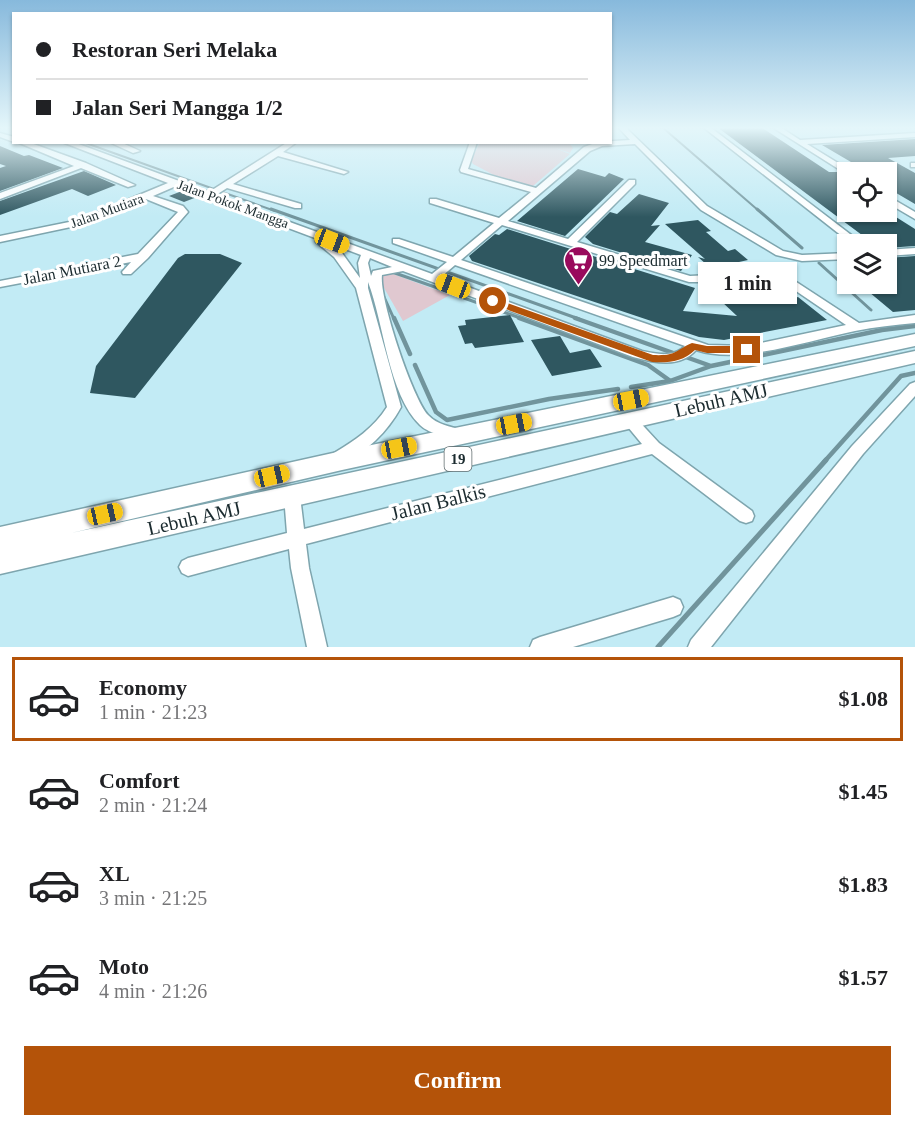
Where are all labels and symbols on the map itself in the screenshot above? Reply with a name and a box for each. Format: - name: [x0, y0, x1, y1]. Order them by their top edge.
- street label: Jalan Pokok Mangga: [175, 177, 291, 231]
- street label: Jalan Mutiara: [68, 191, 146, 231]
- car: [312, 226, 352, 256]
- supermarket icon: 99 Speedmart: [562, 244, 594, 286]
- street label: Jalan Mutiara 2: [22, 252, 122, 288]
- place label: 99 Speedmart: [599, 252, 688, 270]
- callout: 1 min: [698, 263, 796, 305]
- car: [433, 271, 473, 301]
- route start: [479, 287, 506, 314]
- route end: [733, 336, 760, 363]
- street label: Lebuh AMJ: [672, 379, 770, 421]
- car: [612, 388, 650, 412]
- car: [495, 412, 533, 436]
- car: [380, 436, 418, 460]
- road number: 19: [444, 447, 472, 471]
- car: [252, 463, 292, 489]
- street label: Jalan Balkis: [388, 480, 488, 524]
- street label: Lebuh AMJ: [145, 497, 243, 539]
- car: [85, 501, 125, 527]

